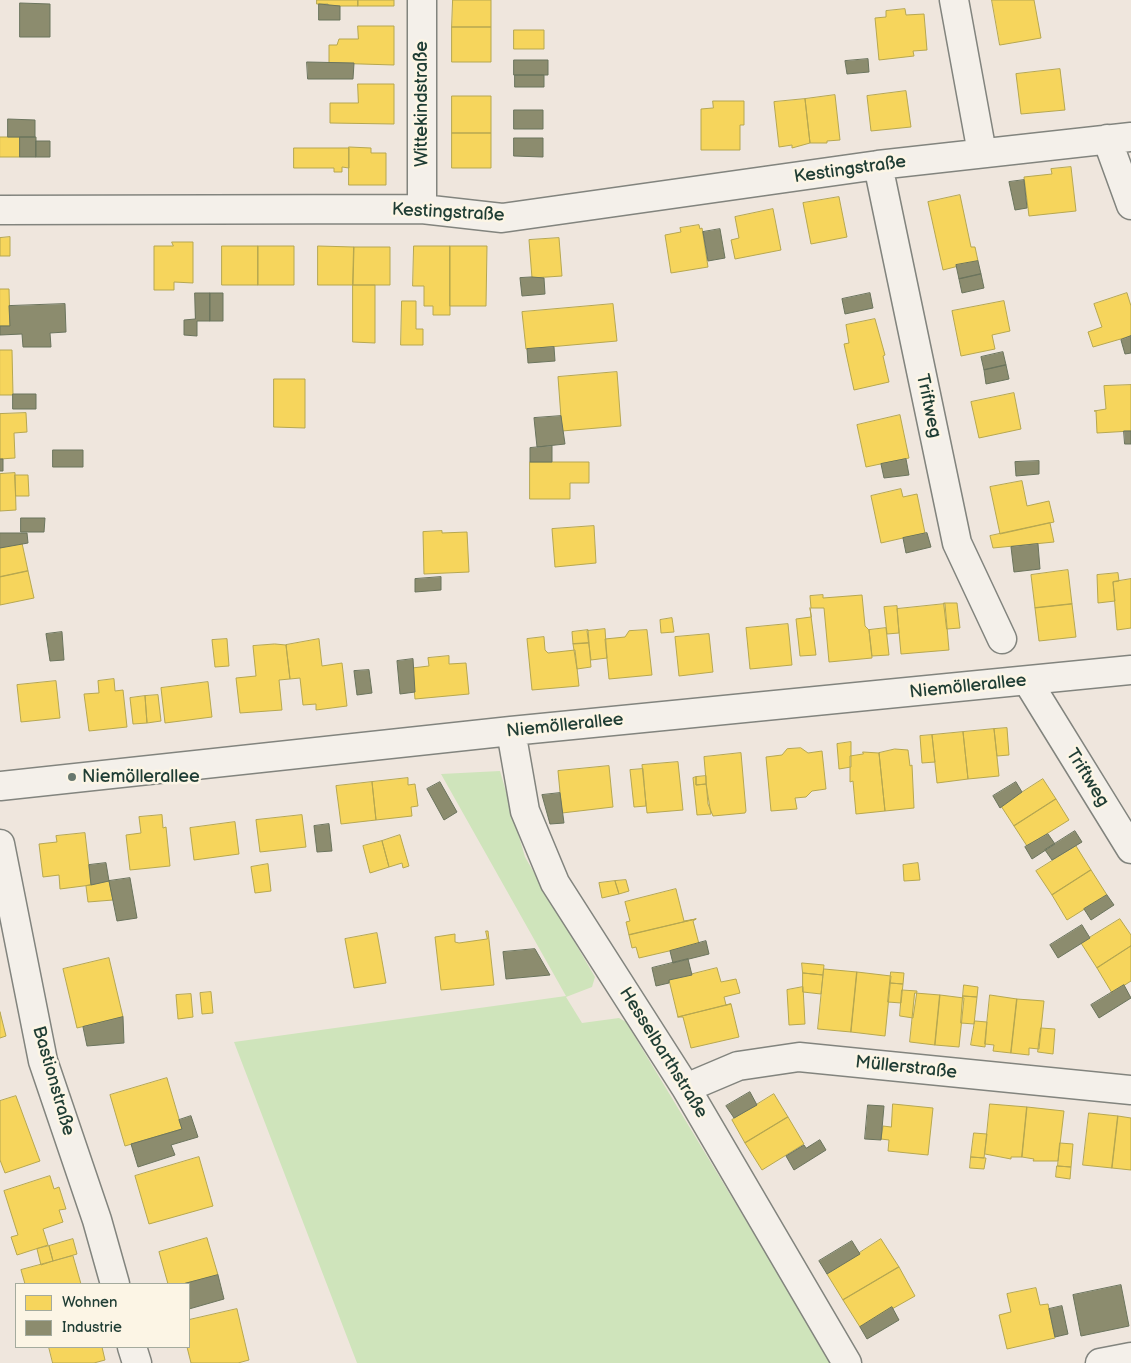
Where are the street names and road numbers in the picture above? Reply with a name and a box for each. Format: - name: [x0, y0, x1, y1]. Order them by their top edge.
- street label: Wittekindstraße: [411, 41, 433, 167]
- street label: Kestingstraße: [793, 151, 907, 189]
- street label: Kestingstraße: [391, 199, 505, 227]
- street label: Triftweg: [911, 372, 945, 440]
- street label: Niemöllerallee: [908, 670, 1028, 704]
- street label: Niemöllerallee: [505, 709, 625, 743]
- street label: Triftweg: [1061, 745, 1113, 811]
- street label: Hesselbarthstraße: [614, 984, 712, 1122]
- street label: Bastionstraße: [27, 1024, 79, 1138]
- street label: Müllerstraße: [854, 1052, 958, 1084]

